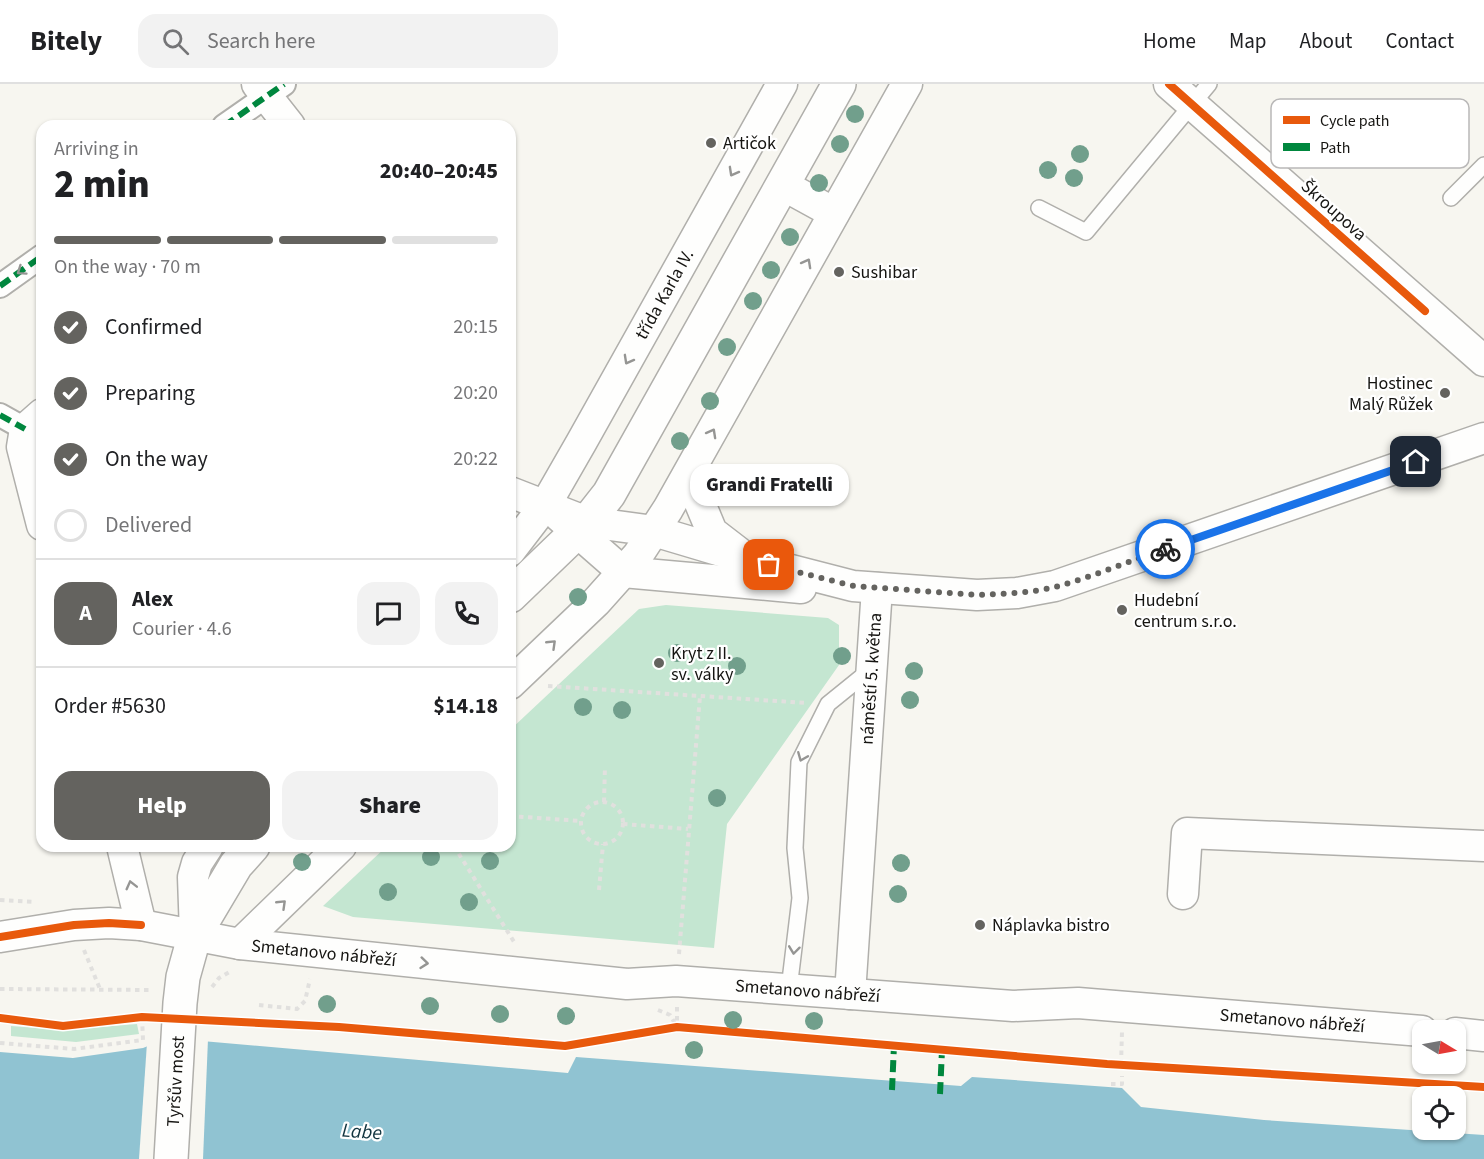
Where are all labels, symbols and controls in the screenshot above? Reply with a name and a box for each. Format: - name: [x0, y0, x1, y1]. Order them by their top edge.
- search box: [138, 14, 558, 68]
- text: Bitely: [30, 21, 102, 61]
- icon: search: [159, 25, 192, 58]
- text: Search here: [207, 25, 315, 57]
- text: Home: [1143, 26, 1196, 56]
- text: Map: [1229, 26, 1267, 56]
- text: About: [1300, 26, 1352, 56]
- text: Contact: [1385, 26, 1454, 56]
- legend: [1271, 99, 1469, 168]
- text: Cycle path: [1320, 110, 1389, 132]
- place label: Artičok: [723, 131, 776, 156]
- text: Arriving in: [54, 135, 139, 163]
- marker: Artičok: [704, 136, 718, 150]
- text: Path: [1320, 137, 1350, 159]
- text: 20:40–20:45: [380, 155, 498, 187]
- text: 2 min: [54, 157, 150, 213]
- one-way arrow: [729, 166, 740, 176]
- street label: Škroupova: [1295, 174, 1372, 247]
- street label: třída Karla IV.: [629, 245, 700, 344]
- text: On the way · 70 m: [54, 253, 201, 281]
- one-way arrow: [800, 259, 811, 269]
- place label: Sushibar: [851, 260, 918, 285]
- one-way arrow: [17, 264, 28, 275]
- marker: Sushibar: [832, 265, 846, 279]
- icon: check: [54, 311, 87, 344]
- text: Confirmed: [105, 311, 202, 343]
- text: 20:15: [453, 313, 498, 341]
- one-way arrow: [623, 354, 635, 364]
- place label: Hostinec Malý Růžek: [1349, 371, 1433, 417]
- icon: check: [54, 377, 87, 410]
- text: Preparing: [105, 377, 195, 409]
- text: 20:20: [453, 379, 498, 407]
- marker: Hostinec Malý Růžek: [1438, 386, 1452, 400]
- one-way arrow: [705, 429, 716, 439]
- pin: [1390, 436, 1441, 487]
- icon: check: [54, 443, 87, 476]
- text: On the way: [105, 443, 208, 475]
- text: 20:22: [453, 445, 498, 473]
- icon: home: [1399, 445, 1432, 478]
- callout: Grandi Fratelli: [690, 463, 848, 505]
- text: Grandi Fratelli: [706, 471, 833, 499]
- text: Delivered: [105, 509, 192, 541]
- courier: [1135, 519, 1195, 579]
- icon: bike: [1149, 533, 1182, 566]
- pin: [743, 539, 794, 590]
- icon: bag: [752, 548, 785, 581]
- button: chat: [357, 582, 420, 645]
- button: phone: [435, 582, 498, 645]
- text: Alex: [132, 583, 173, 615]
- place label: Hudební centrum s.r.o.: [1134, 588, 1237, 634]
- text: A: [79, 597, 92, 629]
- marker: Hudební centrum s.r.o.: [1115, 603, 1129, 617]
- street label: náměstí 5. května: [855, 612, 888, 746]
- text: Courier · 4.6: [132, 615, 232, 643]
- one-way arrow: [546, 640, 556, 651]
- place label: Kryt z II. sv. války: [671, 641, 734, 687]
- marker: Kryt z II. sv. války: [652, 656, 666, 670]
- text: Order #5630: [54, 690, 166, 722]
- text: $14.18: [433, 690, 498, 722]
- one-way arrow: [797, 751, 810, 761]
- button: Help: [54, 771, 270, 840]
- button: Share: [282, 771, 498, 840]
- one-way arrow: [126, 880, 139, 890]
- one-way arrow: [275, 900, 286, 911]
- place label: Náplavka bistro: [992, 913, 1110, 938]
- marker: Náplavka bistro: [973, 918, 987, 932]
- street label: Smetanovo nábřeží: [250, 933, 398, 973]
- one-way arrow: [788, 945, 800, 954]
- one-way arrow: [419, 956, 428, 969]
- street label: Smetanovo nábřeží: [734, 973, 882, 1009]
- street label: Smetanovo nábřeží: [1219, 1003, 1366, 1039]
- north arrow: [1412, 1020, 1466, 1074]
- map controls: [1412, 1020, 1466, 1140]
- street label: Tyršův most: [161, 1035, 191, 1127]
- button: locate: [1412, 1086, 1466, 1140]
- water label: Labe: [341, 1117, 383, 1147]

